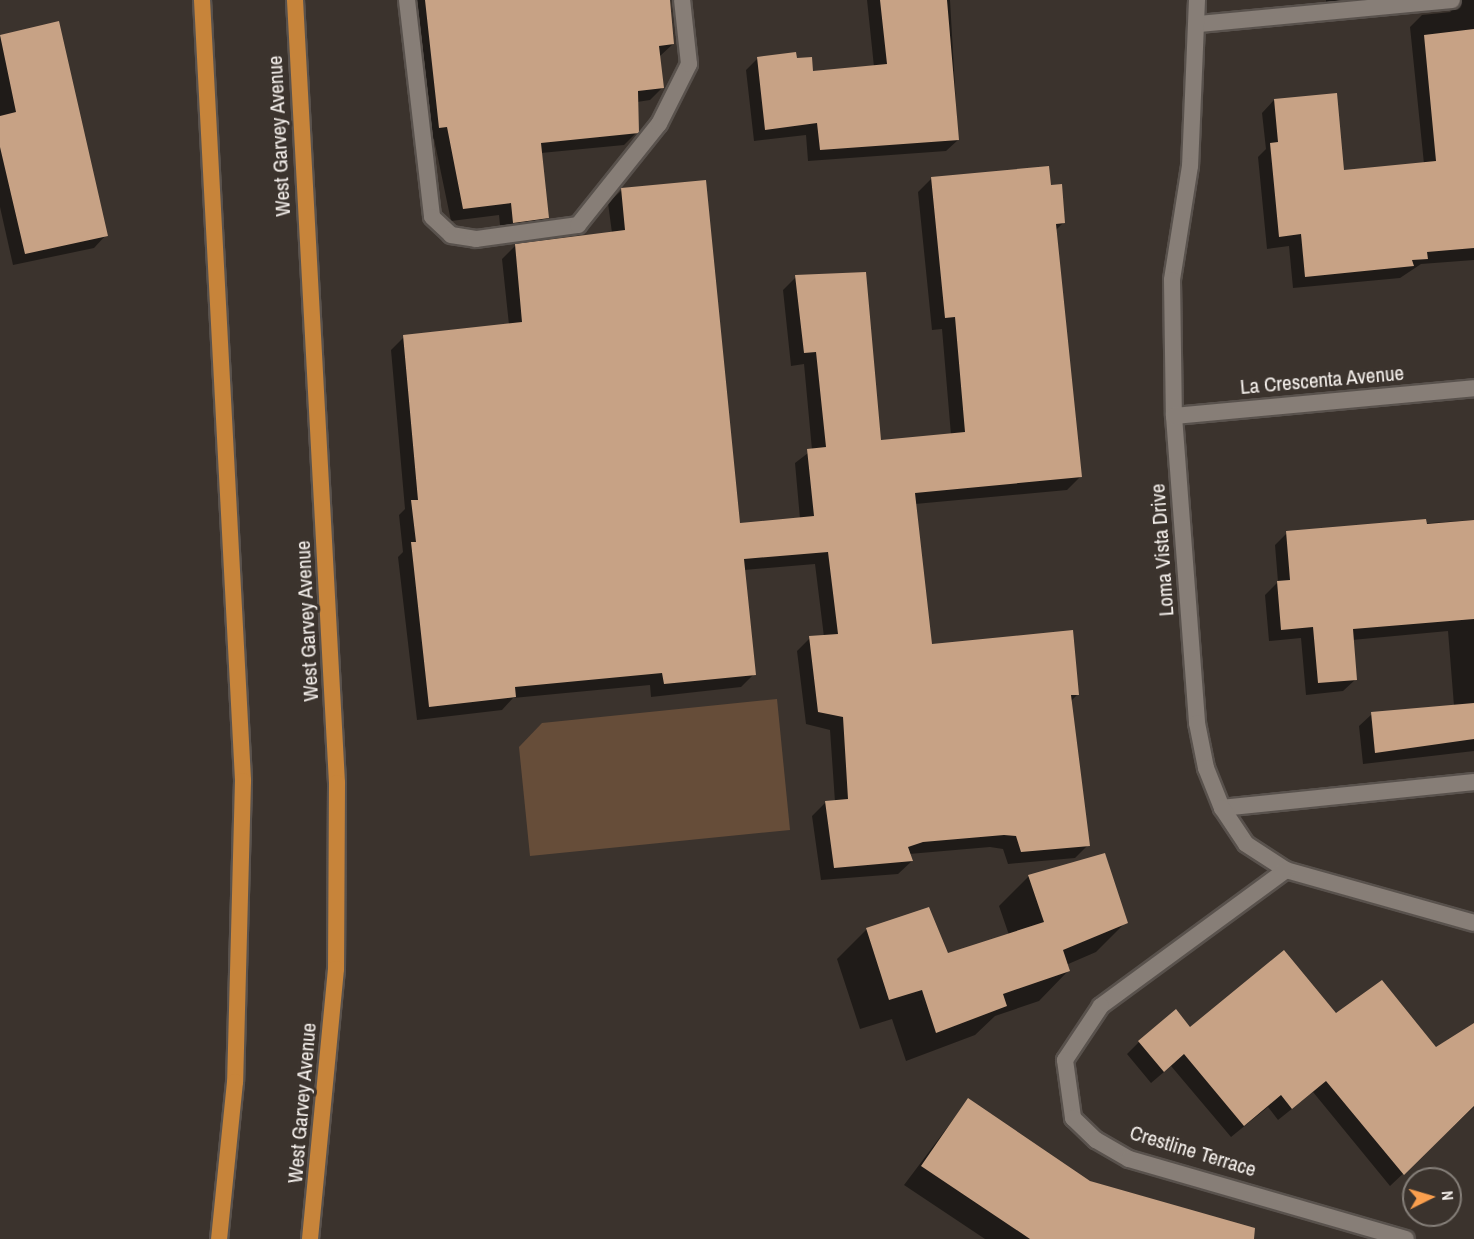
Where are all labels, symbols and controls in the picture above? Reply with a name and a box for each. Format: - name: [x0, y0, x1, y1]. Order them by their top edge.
- street label: West Garvey Avenue: [262, 54, 296, 218]
- street label: La Crescenta Avenue: [1239, 360, 1405, 400]
- street label: Loma Vista Drive: [1145, 483, 1179, 617]
- street label: West Garvey Avenue: [290, 539, 324, 703]
- street label: West Garvey Avenue: [282, 1021, 322, 1185]
- street label: Crestline Terrace: [1127, 1120, 1259, 1182]
- north arrow: [1402, 1167, 1462, 1227]
- text: N: [1437, 1190, 1459, 1201]

